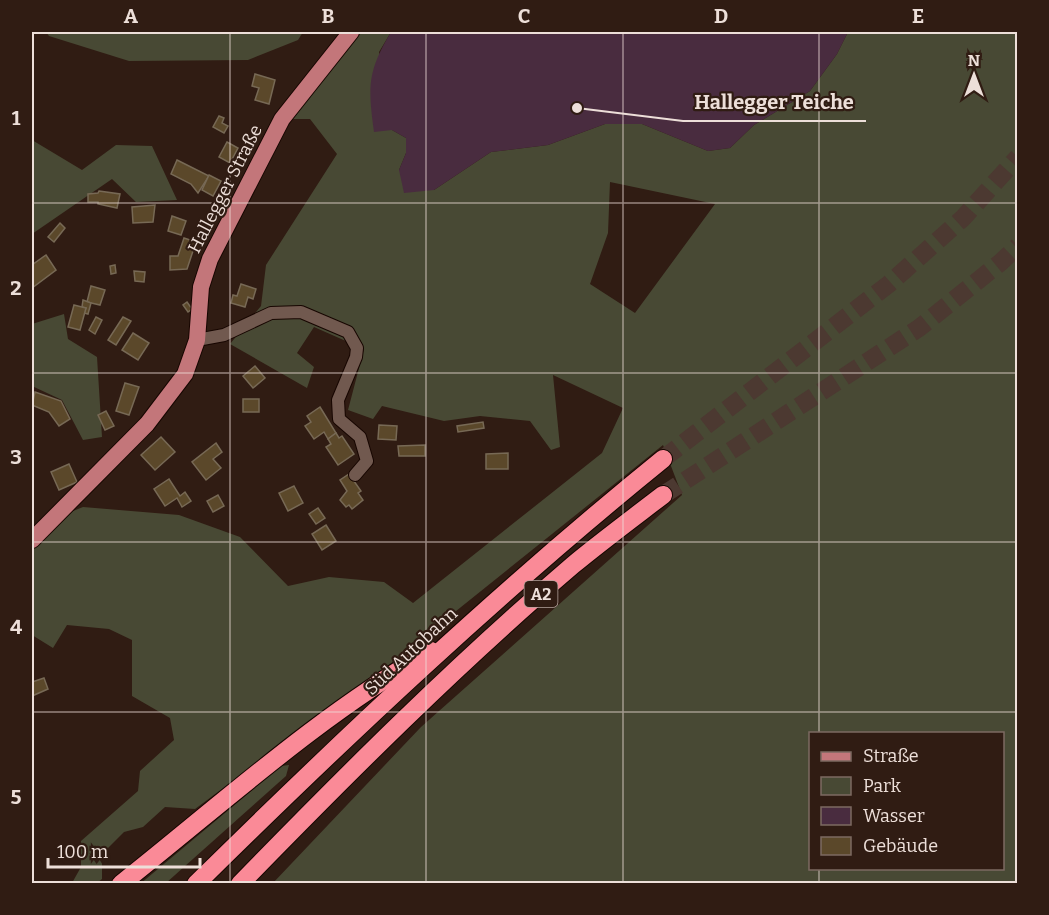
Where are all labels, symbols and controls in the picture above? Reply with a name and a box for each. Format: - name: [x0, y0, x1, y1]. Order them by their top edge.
- text: A: [124, 4, 139, 28]
- text: B: [322, 4, 335, 28]
- text: C: [518, 4, 530, 28]
- text: D: [714, 4, 728, 28]
- text: E: [912, 4, 924, 28]
- north arrow: [944, 45, 1004, 105]
- text: N: [968, 51, 980, 70]
- callout: Hallegger Teiche: [683, 83, 866, 121]
- text: Hallegger Teiche: [694, 90, 854, 114]
- text: 1: [12, 106, 21, 130]
- street label: Hallegger Straße: [183, 121, 267, 257]
- text: 2: [10, 276, 22, 300]
- text: 3: [10, 445, 22, 469]
- road number: A2: [524, 581, 558, 607]
- street label: Süd Autobahn: [360, 602, 462, 700]
- text: 4: [10, 615, 22, 639]
- legend: [809, 732, 1004, 870]
- text: Straße: [863, 745, 919, 767]
- text: Park: [863, 775, 902, 797]
- text: 5: [11, 785, 22, 809]
- text: Wasser: [863, 805, 925, 827]
- scale bar: [48, 831, 200, 869]
- text: Gebäude: [863, 835, 938, 857]
- text: 100 m: [57, 841, 108, 863]

